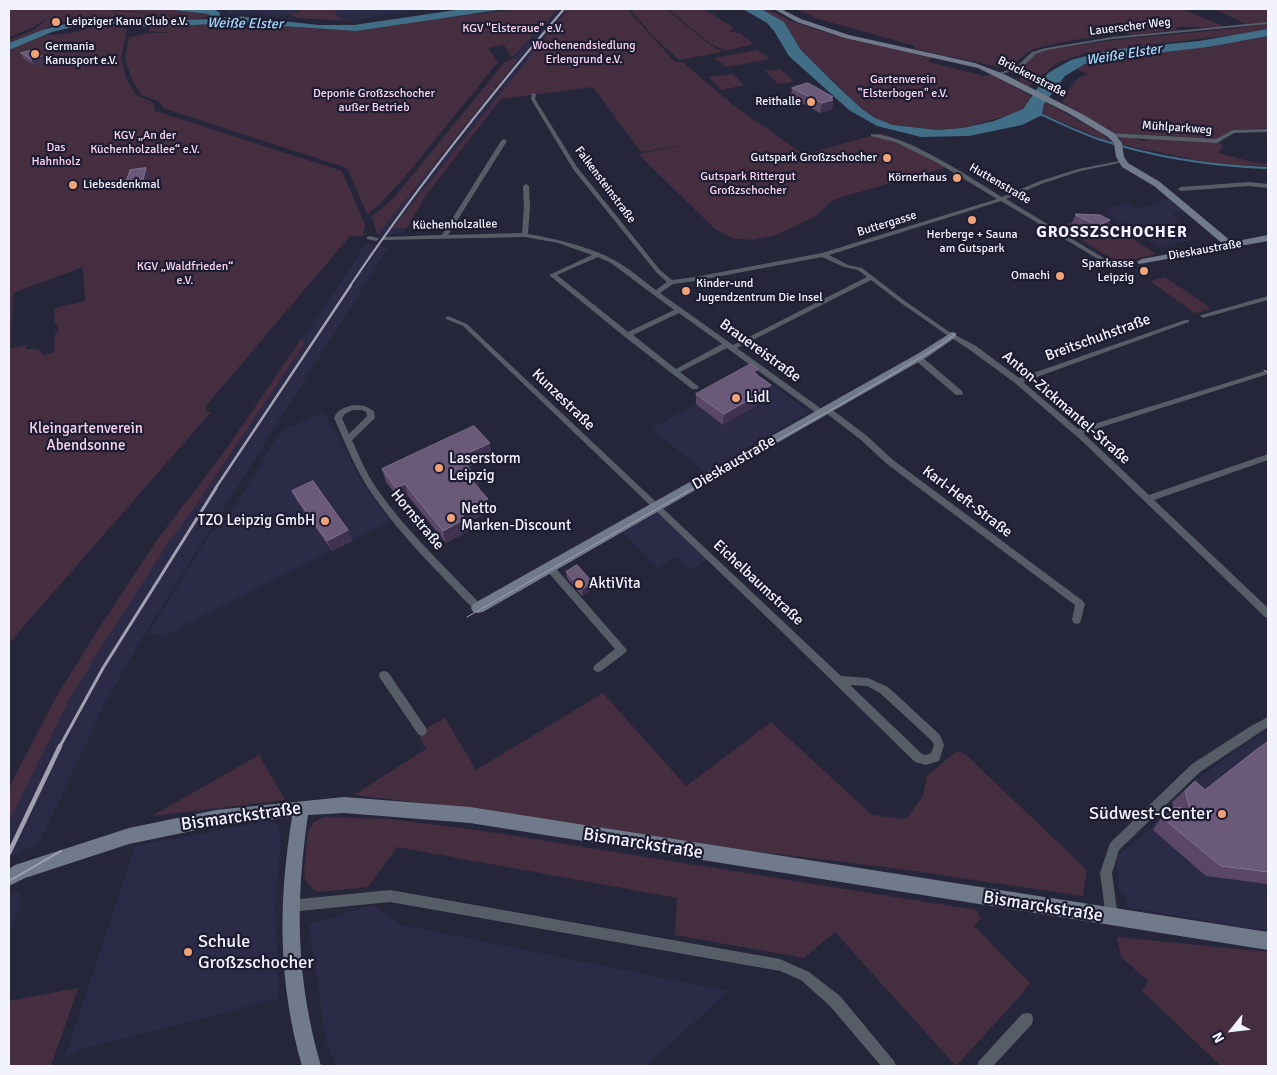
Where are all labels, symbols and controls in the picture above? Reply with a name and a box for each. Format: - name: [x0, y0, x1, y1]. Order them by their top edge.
- place label: Leipziger Kanu Club e.V.: [66, 15, 188, 29]
- water label: Weiße Elster: [207, 15, 283, 33]
- street label: Lauerscher Weg: [1089, 15, 1171, 39]
- marker: Leipziger Kanu Club e.V.: [50, 16, 62, 28]
- park label: KGV "Elsteraue" e.V.: [462, 22, 564, 36]
- park label: Wochenendsiedlung Erlengrund e.V.: [532, 39, 636, 67]
- place label: Germania Kanusport e.V.: [45, 40, 118, 68]
- water label: Weiße Elster: [1085, 41, 1163, 69]
- marker: Germania Kanusport e.V.: [29, 48, 41, 60]
- street label: Brückenstraße: [995, 53, 1069, 101]
- park label: Gartenverein "Elsterbogen" e.V.: [858, 73, 948, 101]
- park label: Deponie Großzschocher außer Betrieb: [313, 87, 435, 115]
- place label: Reithalle: [755, 95, 801, 109]
- marker: Reithalle: [805, 96, 817, 108]
- street label: Mühlparkweg: [1142, 118, 1212, 138]
- park label: KGV „An der Küchenholzallee“ e.V.: [90, 129, 200, 157]
- park label: Das Hahnholz: [31, 141, 81, 169]
- street label: Falkensteinstraße: [571, 144, 639, 226]
- place label: Gutspark Großzschocher: [751, 151, 877, 165]
- marker: Gutspark Großzschocher: [881, 152, 893, 164]
- street label: Huttenstraße: [967, 161, 1033, 207]
- park label: Gutspark Rittergut Großzschocher: [700, 170, 796, 198]
- place label: Körnerhaus: [888, 171, 947, 185]
- marker: Körnerhaus: [951, 172, 963, 184]
- place label: Liebesdenkmal: [83, 178, 160, 192]
- marker: Liebesdenkmal: [67, 179, 79, 191]
- street label: Buttergasse: [856, 208, 918, 240]
- marker: Herberge + Sauna am Gutspark: [966, 214, 978, 226]
- street label: Küchenholzallee: [412, 217, 498, 233]
- district label: GROSSZSCHOCHER: [1034, 223, 1190, 243]
- place label: Herberge + Sauna am Gutspark: [926, 228, 1018, 256]
- street label: Dieskaustraße: [1167, 236, 1243, 264]
- place label: Sparkasse Leipzig: [1082, 257, 1134, 285]
- park label: KGV „Waldfrieden“ e.V.: [137, 260, 233, 288]
- marker: Sparkasse Leipzig: [1138, 265, 1150, 277]
- place label: Omachi: [1011, 269, 1050, 283]
- marker: Omachi: [1054, 270, 1066, 282]
- place label: Kinder-und Jugendzentrum Die Insel: [696, 277, 823, 305]
- marker: Kinder-und Jugendzentrum Die Insel: [680, 285, 692, 297]
- street label: Breitschuhstraße: [1043, 311, 1153, 365]
- street label: Brauereistraße: [716, 315, 804, 387]
- street label: Anton-Zickmantel-Straße: [998, 347, 1134, 469]
- street label: Kunzestraße: [528, 365, 598, 435]
- place label: Lidl: [746, 389, 770, 407]
- marker: Lidl: [730, 392, 742, 404]
- park label: Kleingartenverein Abendsonne: [29, 420, 143, 455]
- street label: Dieskaustraße: [689, 432, 779, 494]
- place label: Laserstorm Leipzig: [449, 450, 521, 485]
- marker: Laserstorm Leipzig: [433, 462, 445, 474]
- street label: Karl-Heft-Straße: [919, 462, 1015, 542]
- street label: Hornstraße: [387, 486, 447, 554]
- place label: Netto Marken-Discount: [461, 500, 571, 535]
- place label: TZO Leipzig GmbH: [198, 512, 315, 530]
- marker: Netto Marken-Discount: [445, 512, 457, 524]
- marker: TZO Leipzig GmbH: [319, 515, 331, 527]
- street label: Eichelbaumstraße: [709, 536, 807, 630]
- place label: AktiVita: [589, 575, 641, 593]
- marker: AktiVita: [573, 578, 585, 590]
- street label: Bismarckstraße: [180, 798, 302, 836]
- place label: Südwest-Center: [1089, 803, 1212, 825]
- marker: Südwest-Center: [1216, 808, 1228, 820]
- street label: Bismarckstraße: [582, 824, 704, 864]
- street label: Bismarckstraße: [982, 887, 1104, 927]
- place label: Schule Großzschocher: [198, 931, 314, 974]
- marker: Schule Großzschocher: [182, 946, 194, 958]
- north arrow: [1207, 1005, 1257, 1055]
- text: N: [1209, 1029, 1228, 1046]

